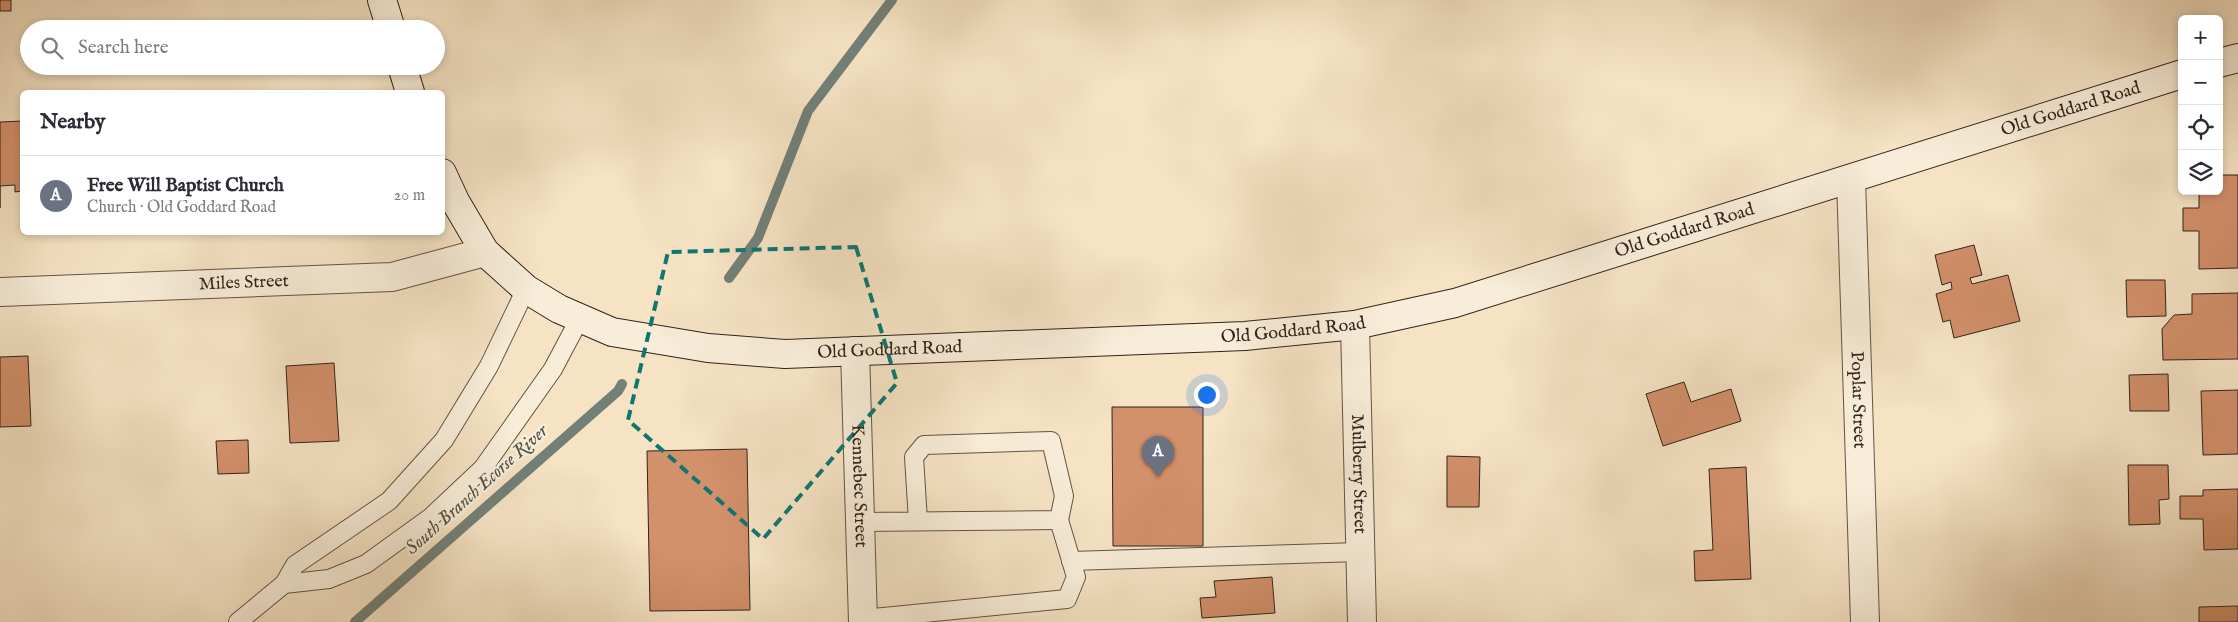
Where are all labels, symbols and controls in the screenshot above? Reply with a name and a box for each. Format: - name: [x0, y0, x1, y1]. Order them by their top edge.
- map controls: [2178, 15, 2223, 195]
- button: +: [2178, 15, 2223, 60]
- search box: [20, 20, 445, 75]
- icon: search: [38, 34, 66, 62]
- text: Search here: [78, 36, 169, 60]
- button: −: [2178, 60, 2223, 105]
- street label: Old Goddard Road: [1998, 76, 2144, 142]
- button: locate: [2178, 105, 2223, 150]
- text: Nearby: [40, 109, 105, 136]
- button: layers: [2178, 150, 2223, 195]
- text: Free Will Baptist Church: [87, 174, 284, 198]
- text: A: [51, 186, 61, 206]
- text: 20 m: [394, 186, 425, 206]
- text: Church · Old Goddard Road: [87, 198, 276, 218]
- street label: Old Goddard Road: [1612, 198, 1757, 264]
- street label: Miles Street: [198, 269, 289, 296]
- street label: Old Goddard Road: [1220, 311, 1368, 348]
- street label: Old Goddard Road: [817, 336, 963, 364]
- street label: Poplar Street: [1845, 351, 1871, 449]
- your location: [1194, 382, 1220, 408]
- street label: Mulberry Street: [1346, 414, 1371, 534]
- water label: South Branch Ecorse River: [401, 419, 554, 560]
- street label: Kennebec Street: [846, 424, 872, 548]
- pin: A: [1142, 436, 1174, 477]

